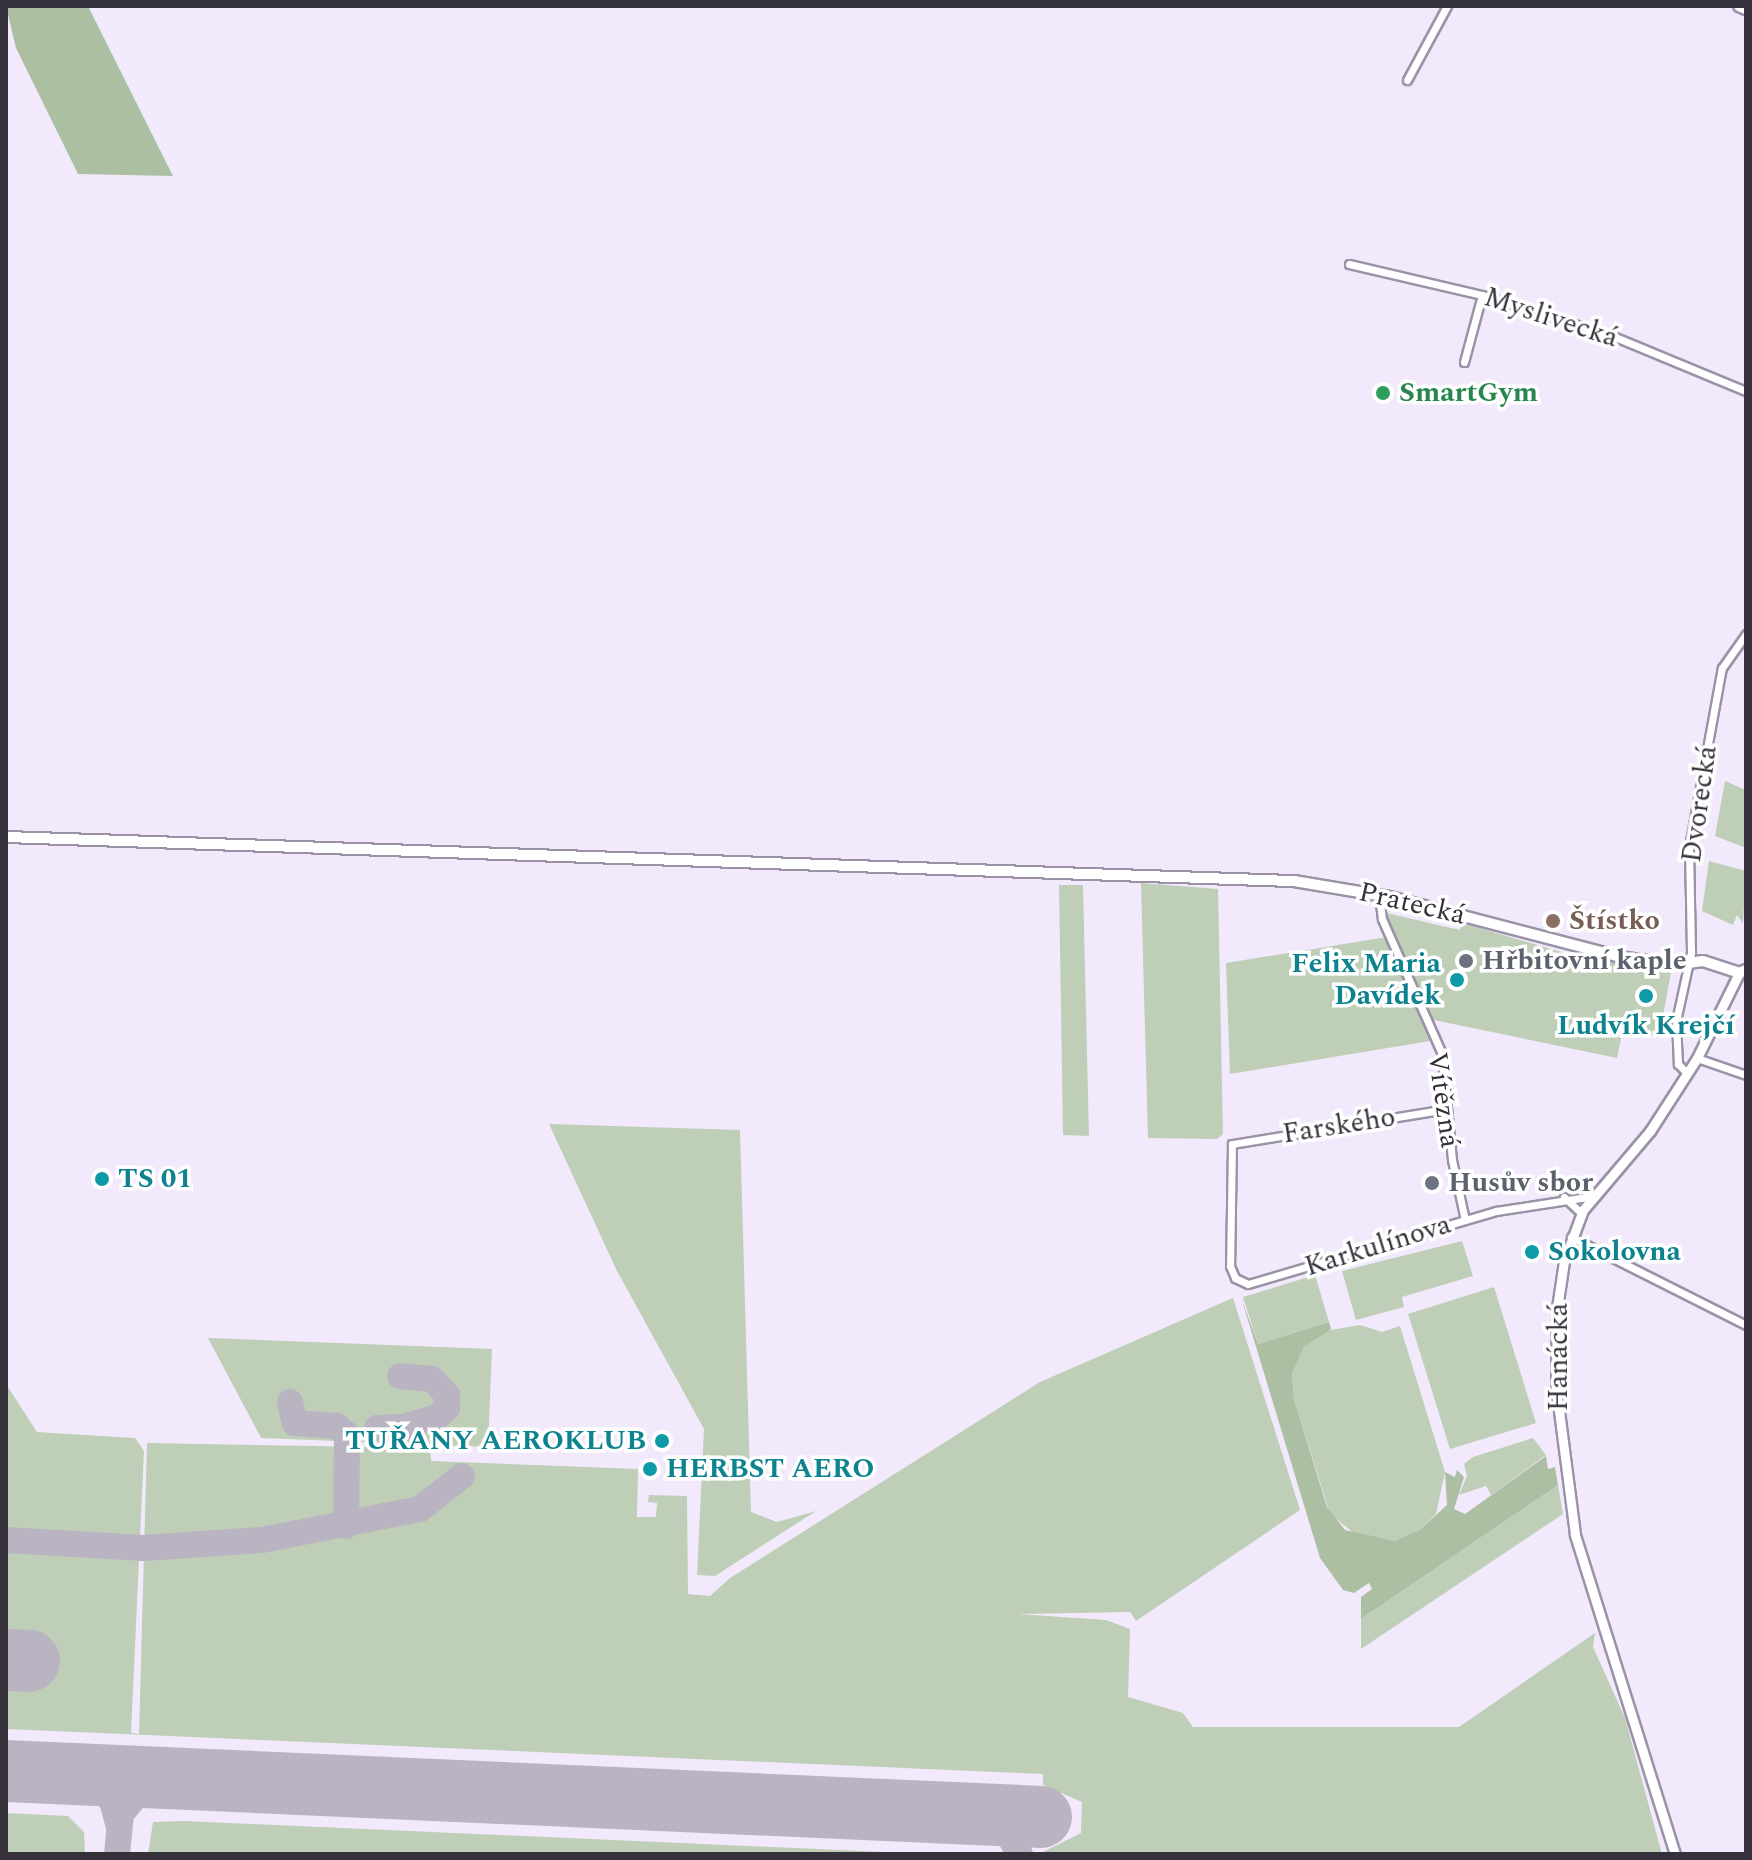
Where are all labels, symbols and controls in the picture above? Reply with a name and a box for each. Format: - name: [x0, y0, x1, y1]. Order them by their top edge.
- street label: Myslivecká: [1480, 281, 1622, 355]
- place label: SmartGym: [1399, 376, 1538, 410]
- marker: SmartGym: [1374, 384, 1392, 402]
- street label: Dvorecká: [1675, 743, 1725, 865]
- street label: Pratecká: [1355, 875, 1469, 933]
- place label: Štístko: [1569, 904, 1660, 938]
- marker: Štístko: [1544, 912, 1562, 930]
- place label: Hřbitovní kaple: [1482, 944, 1687, 978]
- place label: Felix Maria Davídek: [1291, 947, 1441, 1013]
- marker: Hřbitovní kaple: [1457, 952, 1475, 970]
- marker: Felix Maria Davídek: [1448, 971, 1466, 989]
- marker: Ludvík Krejčí: [1637, 987, 1655, 1005]
- place label: Ludvík Krejčí: [1557, 1009, 1735, 1043]
- street label: Vítězná: [1420, 1050, 1466, 1150]
- street label: Farského: [1280, 1101, 1398, 1151]
- place label: TS 01: [118, 1162, 192, 1196]
- place label: Husův sbor: [1448, 1166, 1593, 1200]
- marker: TS 01: [93, 1170, 111, 1188]
- marker: Husův sbor: [1423, 1174, 1441, 1192]
- street label: Karkulínova: [1301, 1208, 1455, 1284]
- place label: Sokolovna: [1548, 1235, 1681, 1269]
- marker: Sokolovna: [1523, 1243, 1541, 1261]
- street label: Hanácká: [1542, 1303, 1576, 1411]
- place label: TUŘANY AEROKLUB: [345, 1424, 646, 1458]
- marker: TUŘANY AEROKLUB: [653, 1432, 671, 1450]
- place label: HERBST AERO: [666, 1452, 874, 1486]
- marker: HERBST AERO: [641, 1460, 659, 1478]

